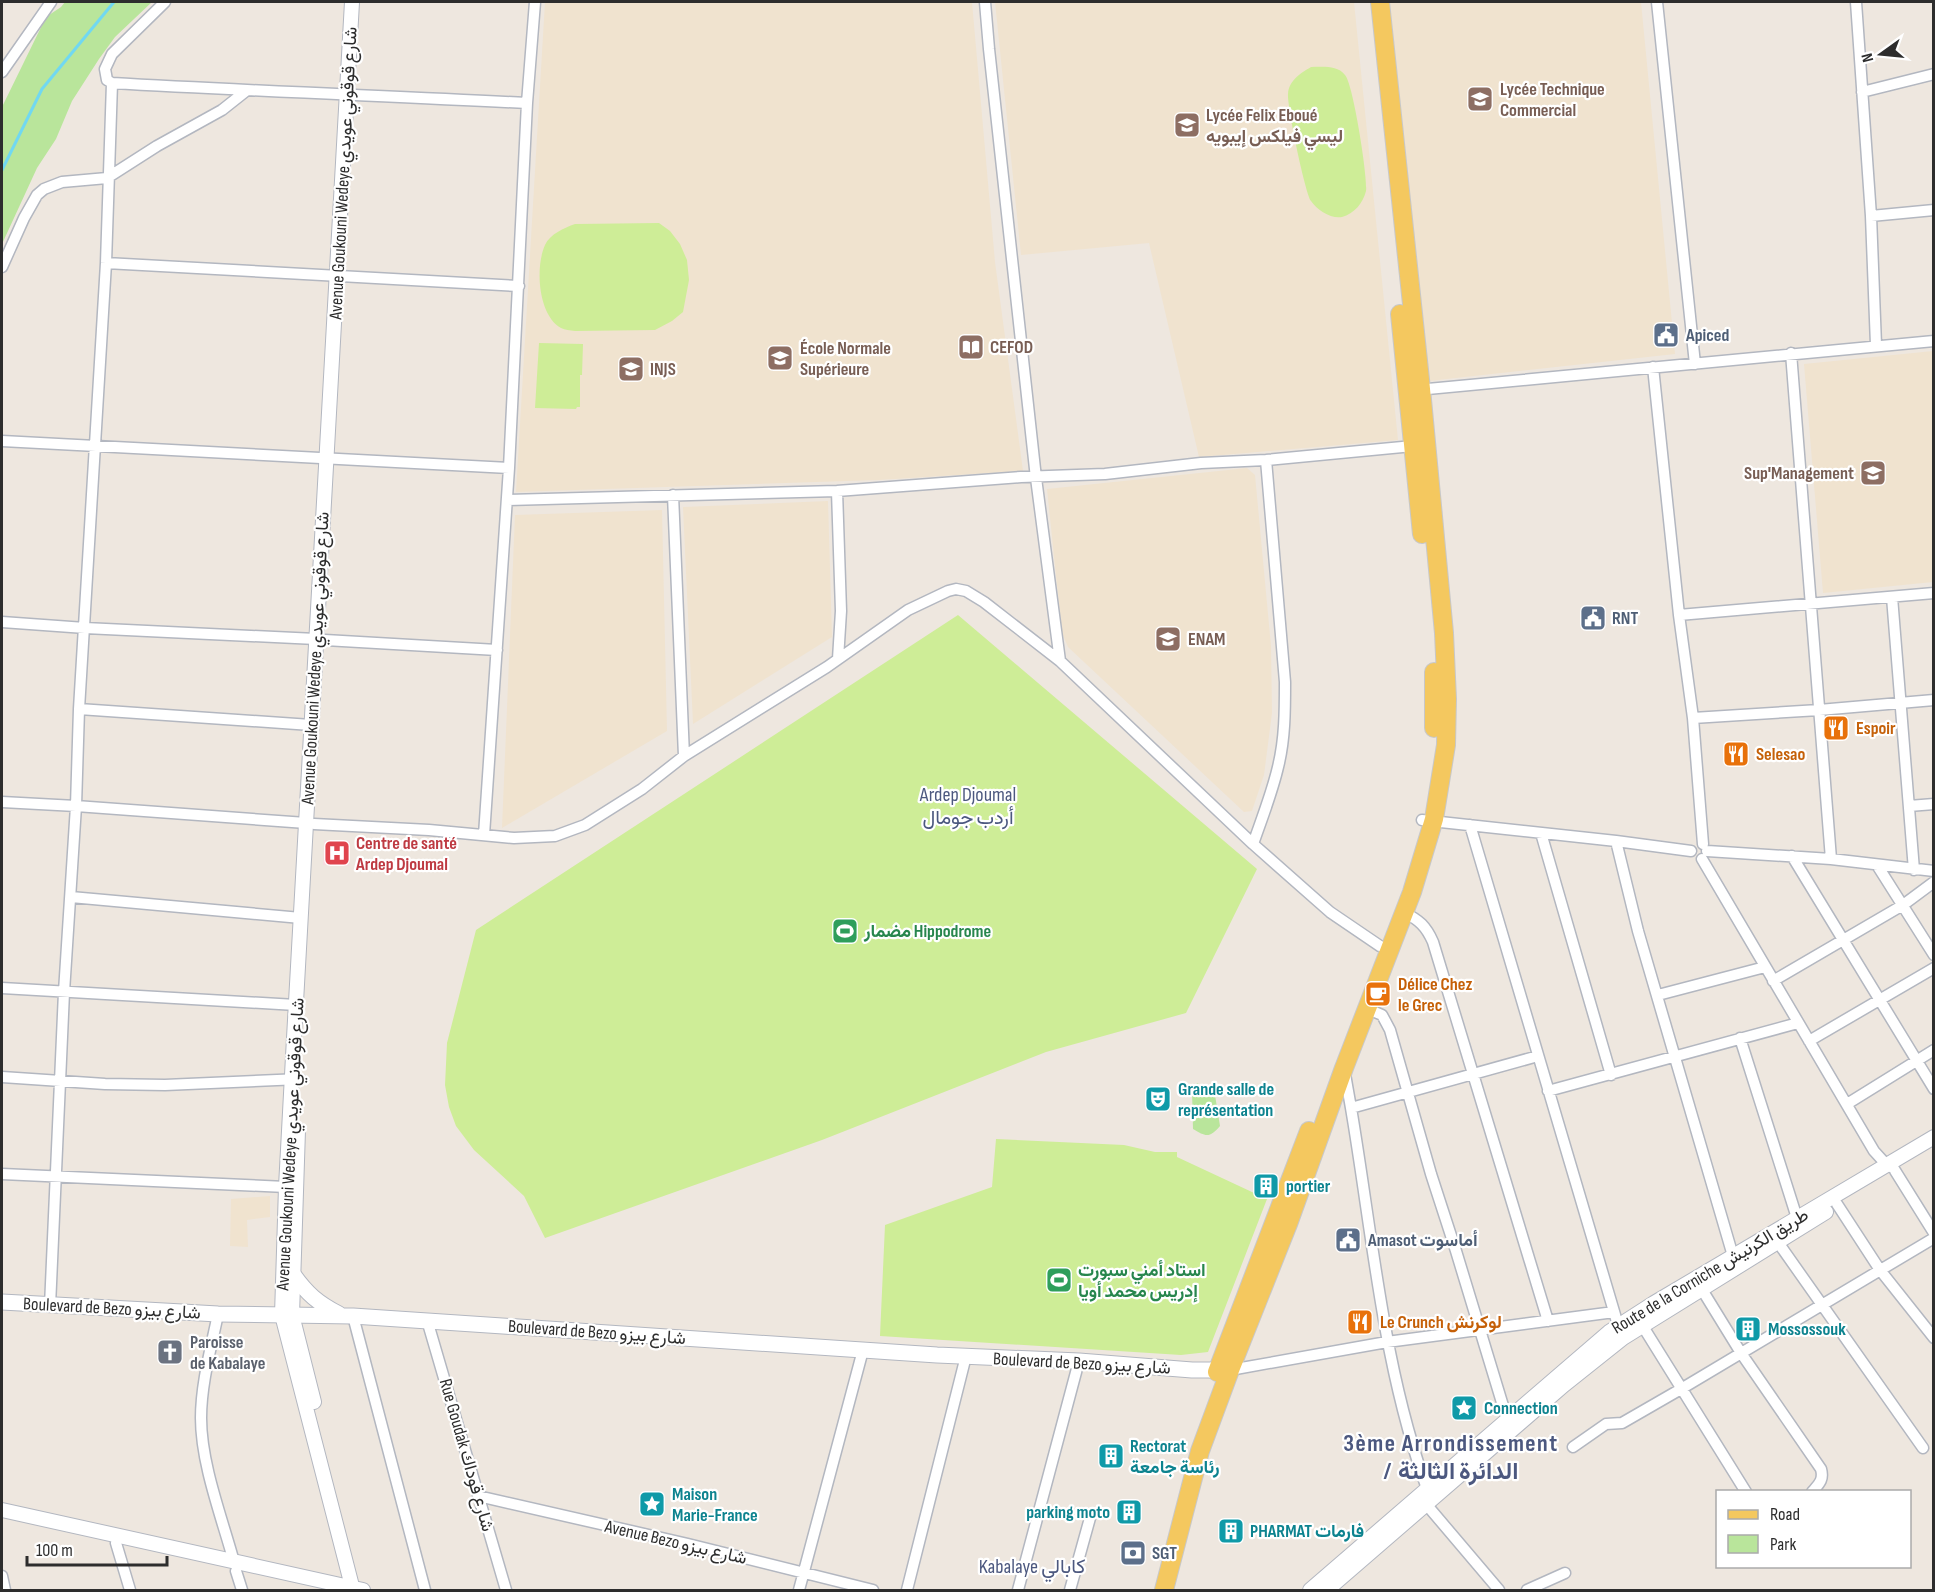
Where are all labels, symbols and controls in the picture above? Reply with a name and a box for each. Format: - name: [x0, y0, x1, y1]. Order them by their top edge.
- north arrow: [1851, 24, 1911, 84]
- street label: Avenue Goukouni Wedeye شارع قوقوني عويدي: [325, 26, 366, 321]
- text: N: [1858, 51, 1878, 64]
- place label: Lycée Technique Commercial: [1500, 79, 1605, 121]
- school or university icon: Lycée Technique Commercial: [1465, 84, 1495, 114]
- place label: Lycée Felix Eboué ليسي فيلكس إيبويه: [1206, 105, 1343, 151]
- school or university icon: Lycée Felix Eboué ليسي فيلكس إيبويه: [1172, 110, 1202, 140]
- public building icon: Apiced: [1651, 320, 1681, 350]
- place label: Apiced: [1685, 325, 1729, 346]
- library icon: CEFOD: [956, 332, 986, 362]
- place label: CEFOD: [990, 337, 1033, 358]
- place label: École Normale Supérieure: [800, 338, 891, 380]
- school or university icon: École Normale Supérieure: [765, 343, 795, 373]
- school or university icon: INJS: [616, 354, 646, 384]
- place label: INJS: [650, 359, 676, 380]
- school or university icon: Sup'Management: [1858, 458, 1888, 488]
- place label: Sup'Management: [1744, 463, 1854, 484]
- street label: Avenue Goukouni Wedeye شارع قوقوني عويدي: [297, 511, 338, 806]
- public building icon: RNT: [1578, 603, 1608, 633]
- place label: RNT: [1612, 608, 1638, 629]
- school or university icon: ENAM: [1153, 624, 1183, 654]
- place label: ENAM: [1188, 629, 1225, 650]
- restaurant icon: Espoir: [1821, 713, 1851, 743]
- place label: Espoir: [1856, 718, 1896, 739]
- restaurant icon: Selesao: [1721, 739, 1751, 769]
- place label: Selesao: [1756, 744, 1805, 765]
- district label: Ardep Djoumal أردب جومال: [919, 783, 1016, 830]
- place label: Centre de santé Ardep Djoumal: [355, 833, 457, 875]
- hospital icon: Centre de santé Ardep Djoumal: [322, 838, 352, 868]
- sports icon: مضمار Hippodrome: [830, 916, 860, 946]
- place label: مضمار Hippodrome: [863, 921, 991, 942]
- place label: Délice Chez le Grec: [1398, 974, 1473, 1016]
- cafe icon: Délice Chez le Grec: [1363, 979, 1393, 1009]
- street label: Avenue Goukouni Wedeye شارع قوقوني عويدي: [272, 997, 313, 1292]
- place label: Grande salle de représentation: [1178, 1079, 1274, 1121]
- theatre icon: Grande salle de représentation: [1143, 1084, 1173, 1114]
- building icon: portier: [1251, 1171, 1281, 1201]
- place label: portier: [1286, 1176, 1331, 1197]
- street label: Route de la Corniche طريق الكرنيش: [1608, 1204, 1812, 1339]
- public building icon: Amasot أماسوت: [1333, 1225, 1363, 1255]
- place label: Amasot أماسوت: [1367, 1230, 1478, 1251]
- place label: استاد أمني سبورت إدريس محمد أويا: [1078, 1260, 1206, 1303]
- sports icon: استاد أمني سبورت إدريس محمد أويا: [1044, 1265, 1074, 1295]
- street label: Boulevard de Bezo شارع بيزو: [23, 1293, 201, 1325]
- restaurant icon: Le Crunch لوكرنش: [1345, 1307, 1375, 1337]
- place label: Le Crunch لوكرنش: [1380, 1312, 1502, 1333]
- building icon: Mossossouk: [1733, 1314, 1763, 1344]
- street label: Boulevard de Bezo شارع بيزو: [507, 1316, 686, 1350]
- place label: Mossossouk: [1768, 1319, 1846, 1340]
- place label: Paroisse de Kabalaye: [190, 1332, 265, 1374]
- church icon: Paroisse de Kabalaye: [155, 1337, 185, 1367]
- street label: Boulevard de Bezo شارع بيزو: [993, 1348, 1171, 1380]
- street label: Rue Goudak شارع قوداك: [434, 1376, 498, 1534]
- place icon: Connection: [1449, 1393, 1479, 1423]
- place label: Connection: [1484, 1398, 1558, 1419]
- district label: 3ème Arrondissement / الدائرة الثالثة: [1343, 1429, 1559, 1486]
- place label: Rectorat رئاسة جامعة: [1130, 1436, 1220, 1478]
- building icon: Rectorat رئاسة جامعة: [1096, 1441, 1126, 1471]
- place label: Maison Marie-France: [672, 1484, 758, 1526]
- place icon: Maison Marie-France: [637, 1489, 667, 1519]
- legend: [1716, 1490, 1911, 1568]
- building icon: parking moto: [1114, 1497, 1144, 1527]
- place label: parking moto: [1026, 1502, 1110, 1523]
- text: Road: [1770, 1504, 1800, 1525]
- street label: Avenue Bezo شارع بيزو: [602, 1516, 749, 1570]
- building icon: PHARMAT فارمات: [1216, 1516, 1246, 1546]
- place label: PHARMAT فارمات: [1250, 1521, 1364, 1542]
- scale bar: [27, 1529, 166, 1567]
- text: Park: [1770, 1534, 1796, 1555]
- bank icon: SGT: [1118, 1538, 1148, 1568]
- text: 100 m: [36, 1540, 73, 1561]
- place label: SGT: [1152, 1543, 1177, 1564]
- district label: Kabalaye كابالي: [979, 1555, 1085, 1583]

